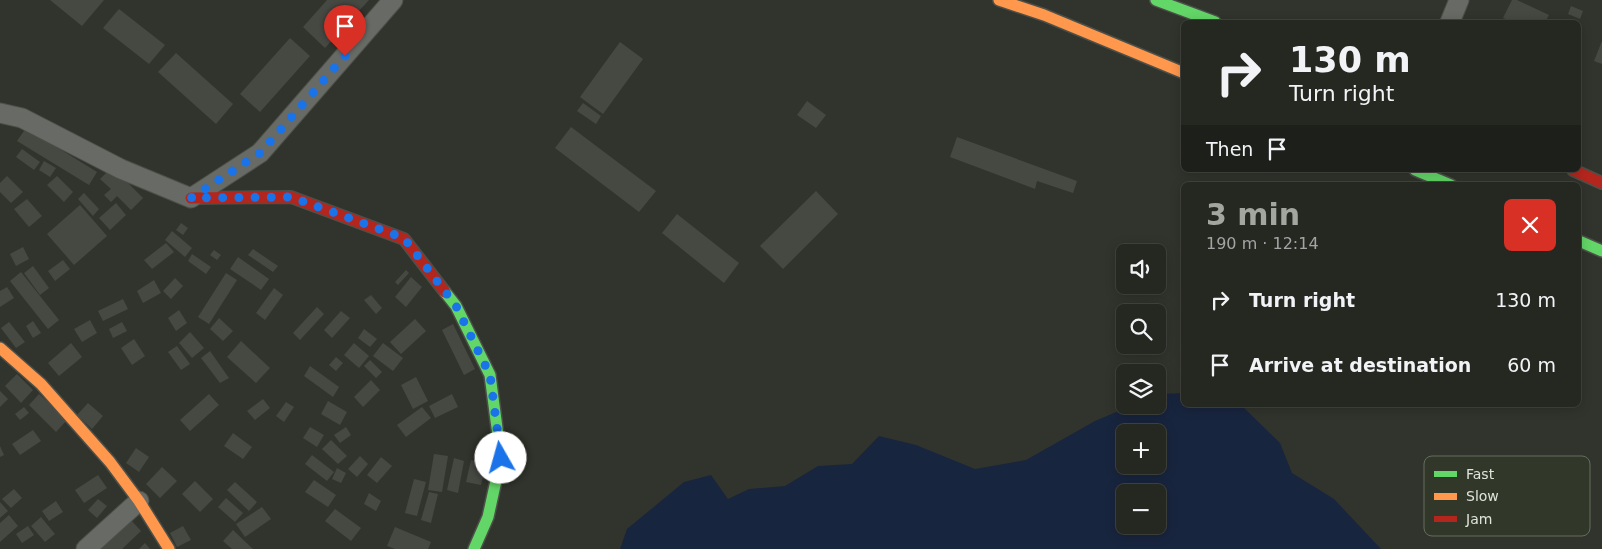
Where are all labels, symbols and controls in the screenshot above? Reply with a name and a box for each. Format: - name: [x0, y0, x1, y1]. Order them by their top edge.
- pin: [324, 5, 366, 56]
- icon: arrive: [331, 12, 359, 40]
- icon: right: [1206, 40, 1271, 105]
- text: 130 m: [1289, 40, 1411, 80]
- text: Turn right: [1289, 81, 1394, 106]
- icon: arrive: [1263, 135, 1291, 163]
- text: Then: [1206, 138, 1253, 160]
- text: 3 min: [1206, 197, 1300, 232]
- button: close: [1504, 199, 1556, 251]
- text: 190 m · 12:14: [1206, 234, 1319, 253]
- map controls: [1116, 244, 1166, 534]
- button: sound: [1116, 244, 1166, 294]
- icon: right: [1206, 286, 1234, 314]
- text: Turn right: [1249, 289, 1355, 311]
- text: 130 m: [1495, 289, 1556, 311]
- button: search: [1116, 304, 1166, 354]
- icon: arrive: [1206, 351, 1234, 379]
- text: Arrive at destination: [1249, 354, 1471, 376]
- text: 60 m: [1507, 354, 1556, 376]
- button: layers: [1116, 364, 1166, 414]
- button: +: [1116, 424, 1166, 474]
- position arrow: [474, 431, 526, 483]
- legend: [1424, 456, 1590, 536]
- text: Fast: [1466, 466, 1495, 482]
- button: −: [1116, 484, 1166, 534]
- text: Slow: [1466, 488, 1499, 504]
- text: Jam: [1465, 511, 1492, 527]

